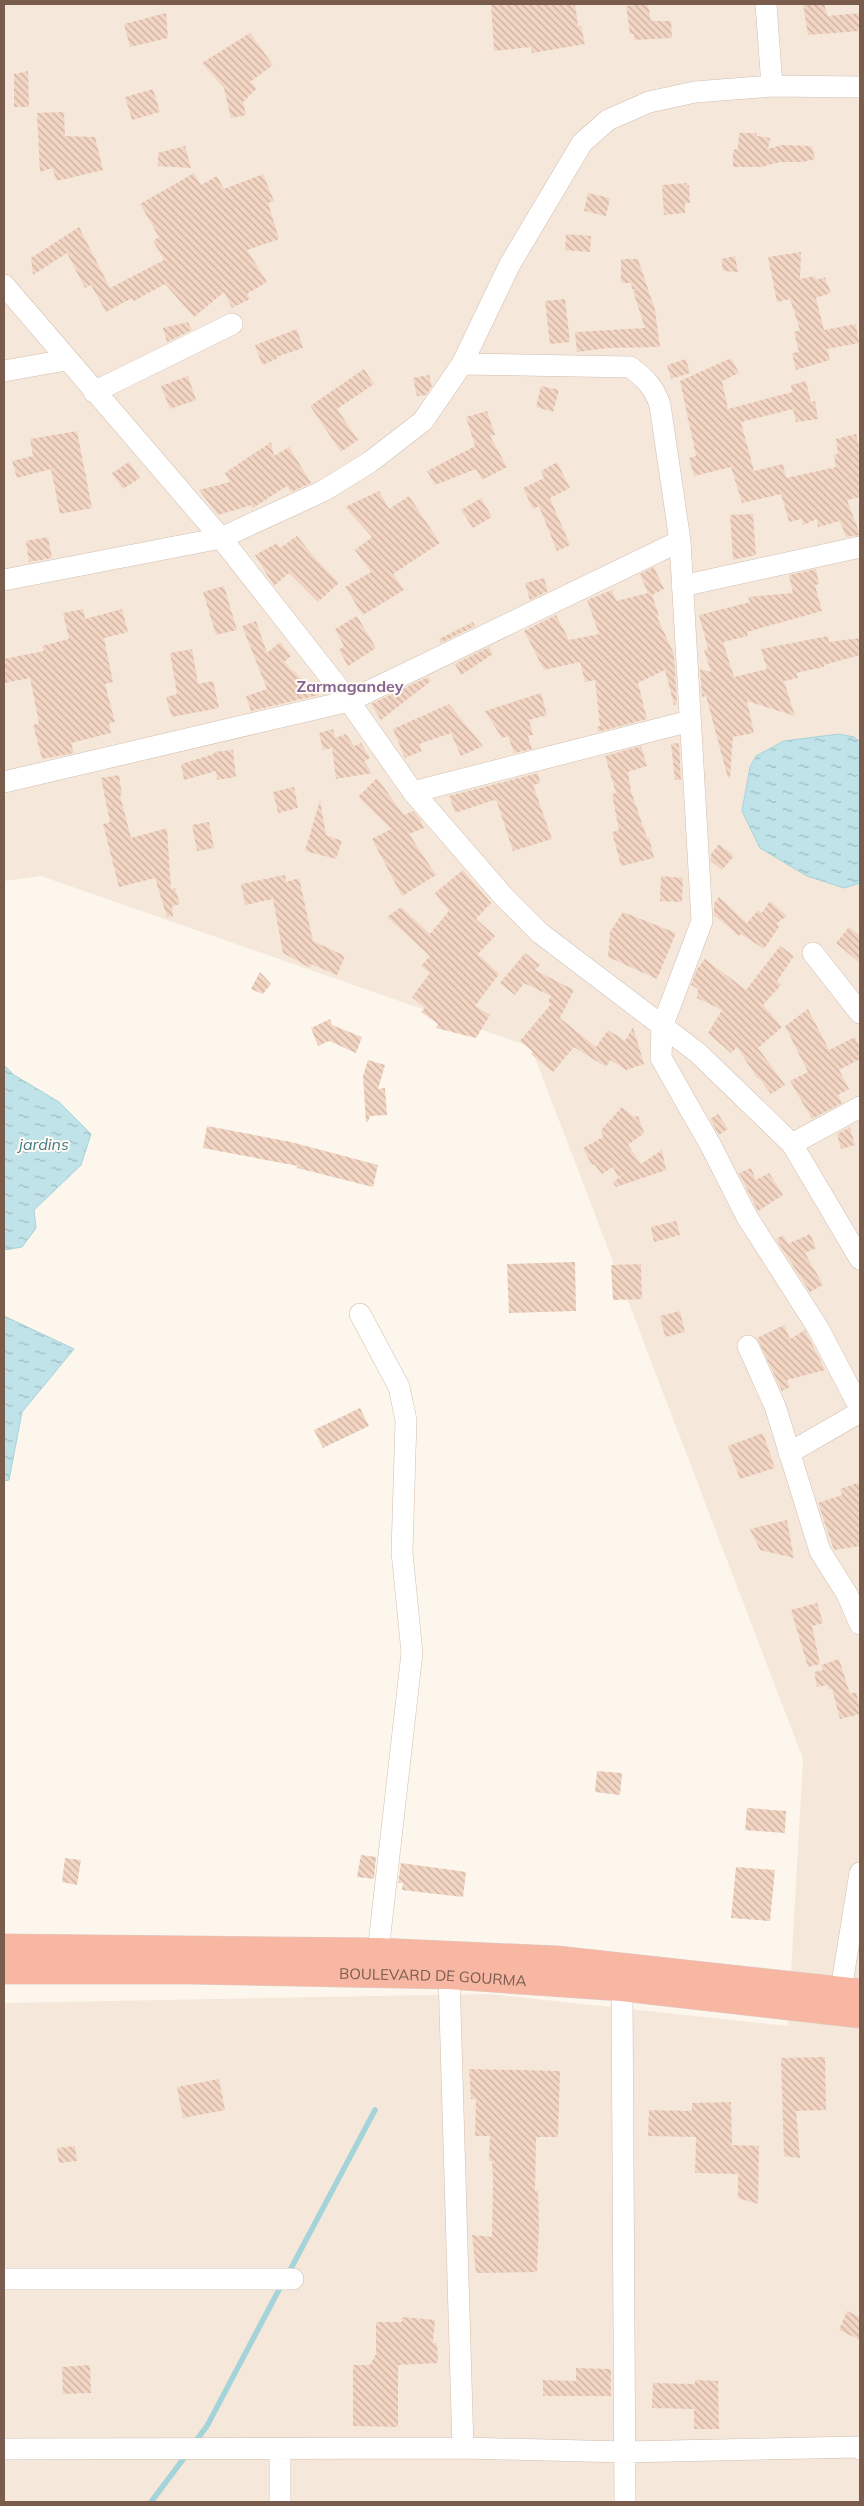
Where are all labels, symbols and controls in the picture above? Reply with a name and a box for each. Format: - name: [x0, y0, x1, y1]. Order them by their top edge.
- district label: Zarmagandey: [297, 676, 404, 696]
- water label: jardins: [16, 1134, 69, 1154]
- street label: BOULEVARD DE GOURMA: [339, 1963, 527, 1990]

